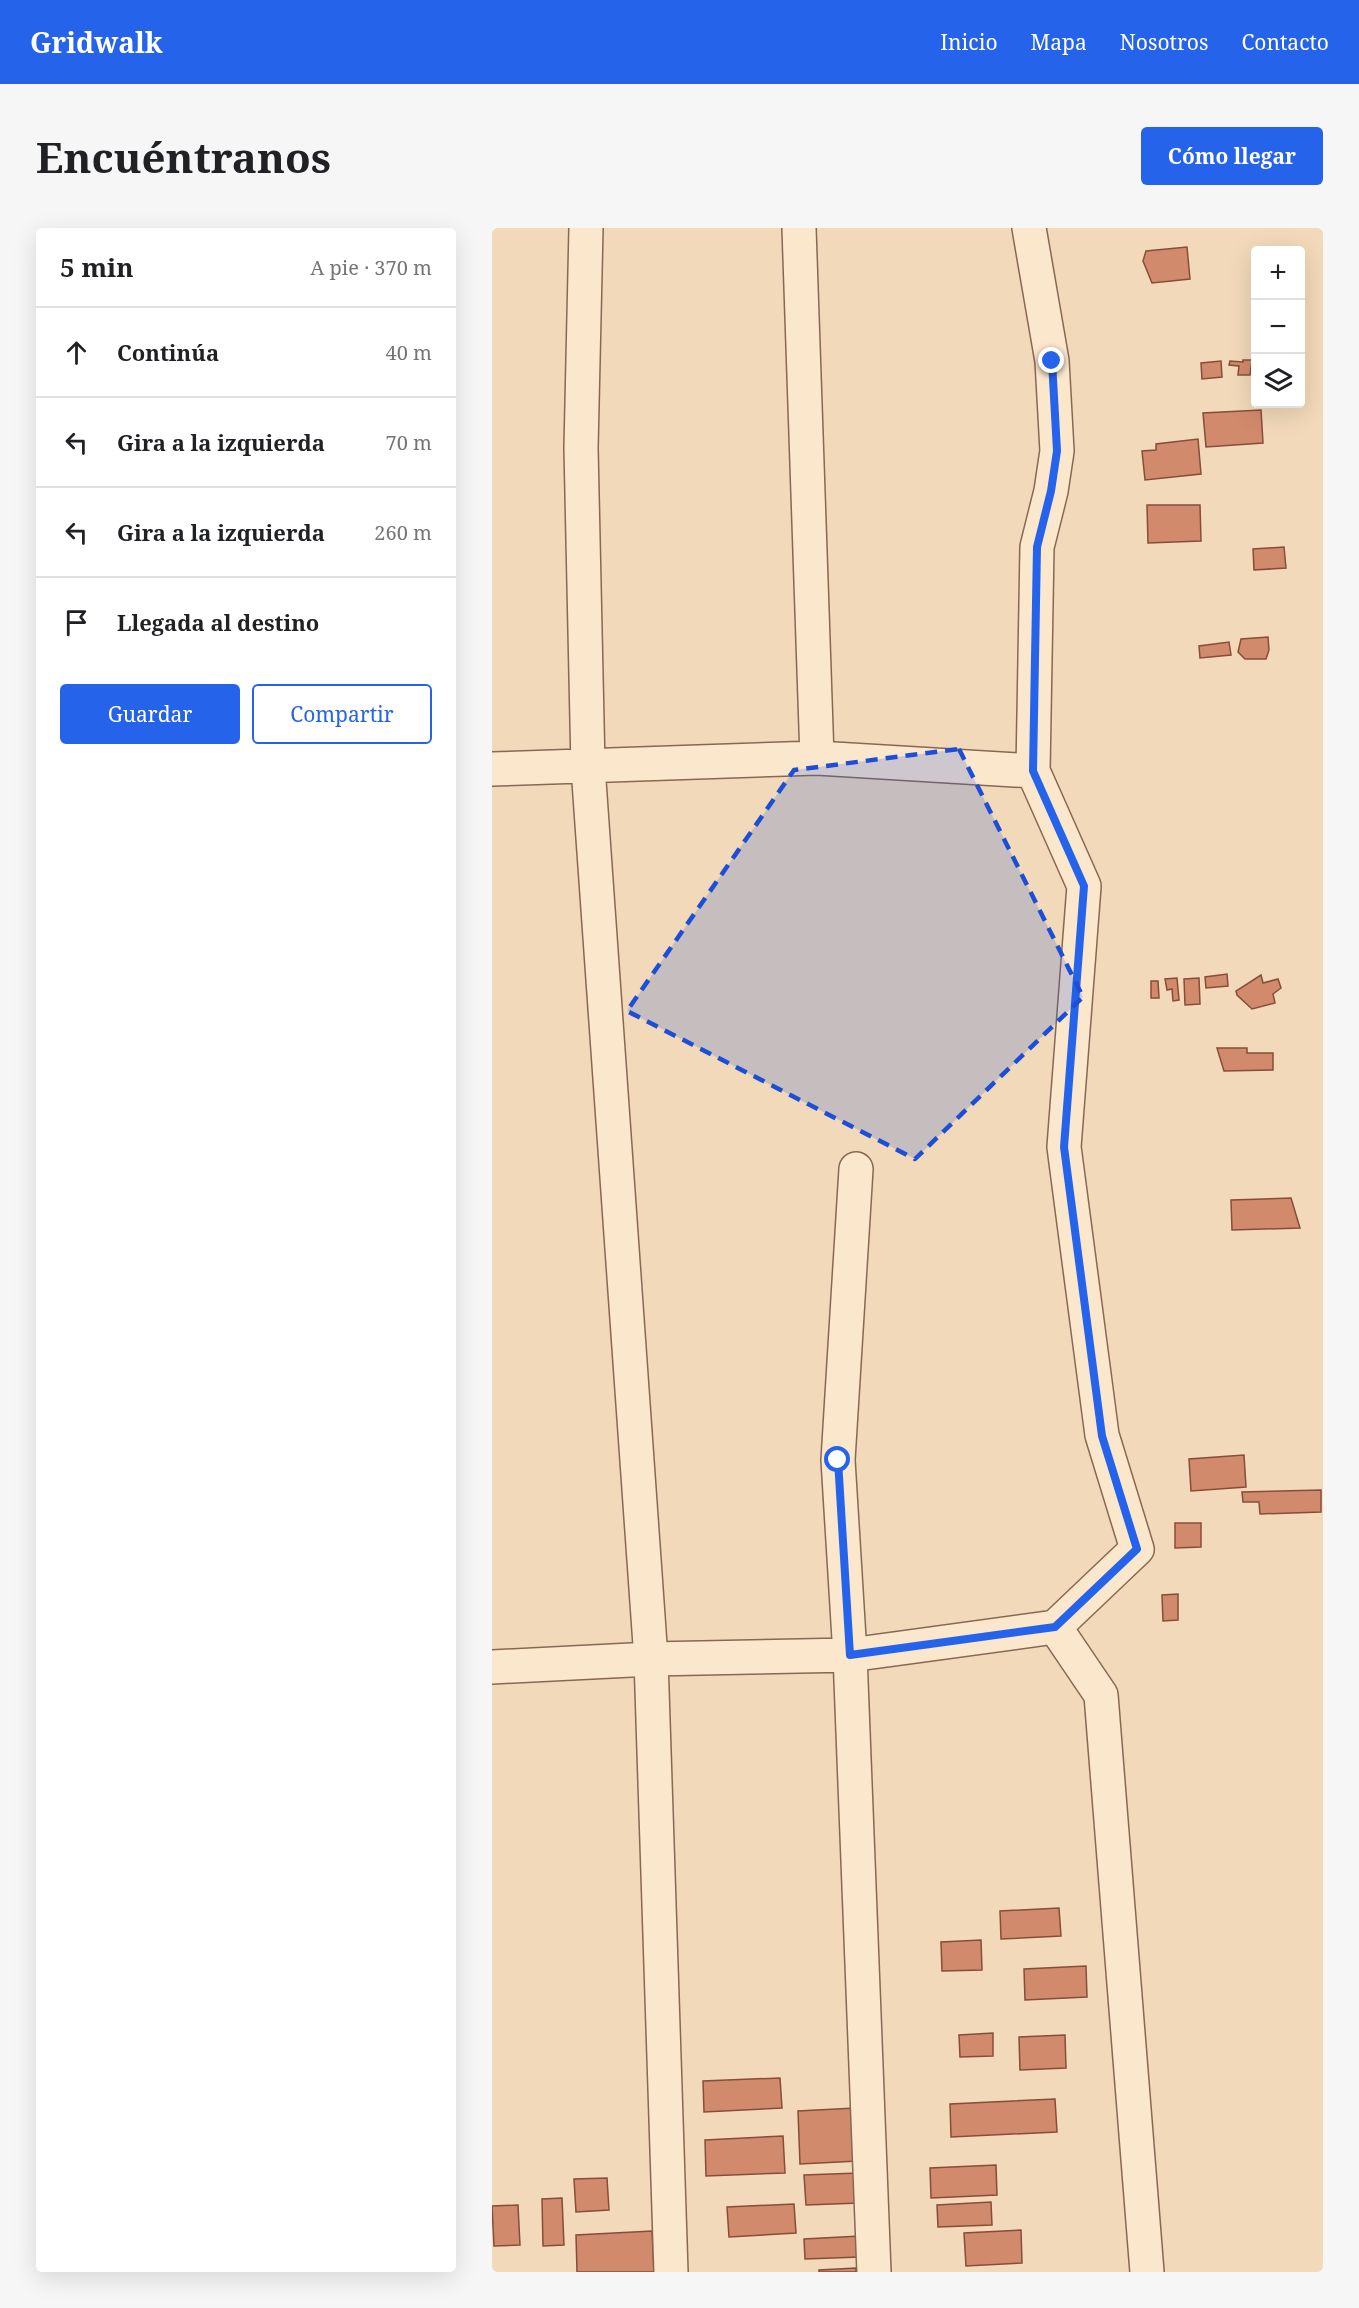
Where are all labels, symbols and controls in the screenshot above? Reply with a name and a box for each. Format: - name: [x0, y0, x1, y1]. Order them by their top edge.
- text: Gridwalk: [30, 23, 163, 61]
- text: Inicio: [940, 28, 998, 56]
- text: Mapa: [1031, 28, 1087, 56]
- text: Nosotros: [1120, 28, 1208, 56]
- text: Contacto: [1241, 28, 1329, 56]
- button: Cómo llegar: [1141, 127, 1323, 185]
- text: Encuéntranos: [36, 128, 331, 185]
- map controls: [1251, 246, 1305, 408]
- button: +: [1251, 246, 1305, 300]
- text: 5 min: [60, 249, 134, 285]
- text: A pie · 370 m: [310, 254, 432, 281]
- button: −: [1251, 300, 1305, 354]
- icon: ahead: [60, 336, 93, 369]
- text: Continúa: [117, 337, 219, 367]
- text: 40 m: [386, 339, 432, 366]
- route end: [1038, 347, 1064, 373]
- button: layers: [1251, 354, 1305, 408]
- icon: left: [60, 426, 93, 459]
- text: Gira a la izquierda: [117, 427, 325, 457]
- text: 70 m: [386, 429, 432, 456]
- icon: left: [60, 516, 93, 549]
- text: Gira a la izquierda: [117, 517, 325, 547]
- text: 260 m: [374, 519, 432, 546]
- icon: arrive: [60, 606, 93, 639]
- text: Llegada al destino: [117, 607, 319, 637]
- button: Guardar: [60, 684, 240, 744]
- button: Compartir: [252, 684, 432, 744]
- route start: [824, 1446, 850, 1472]

